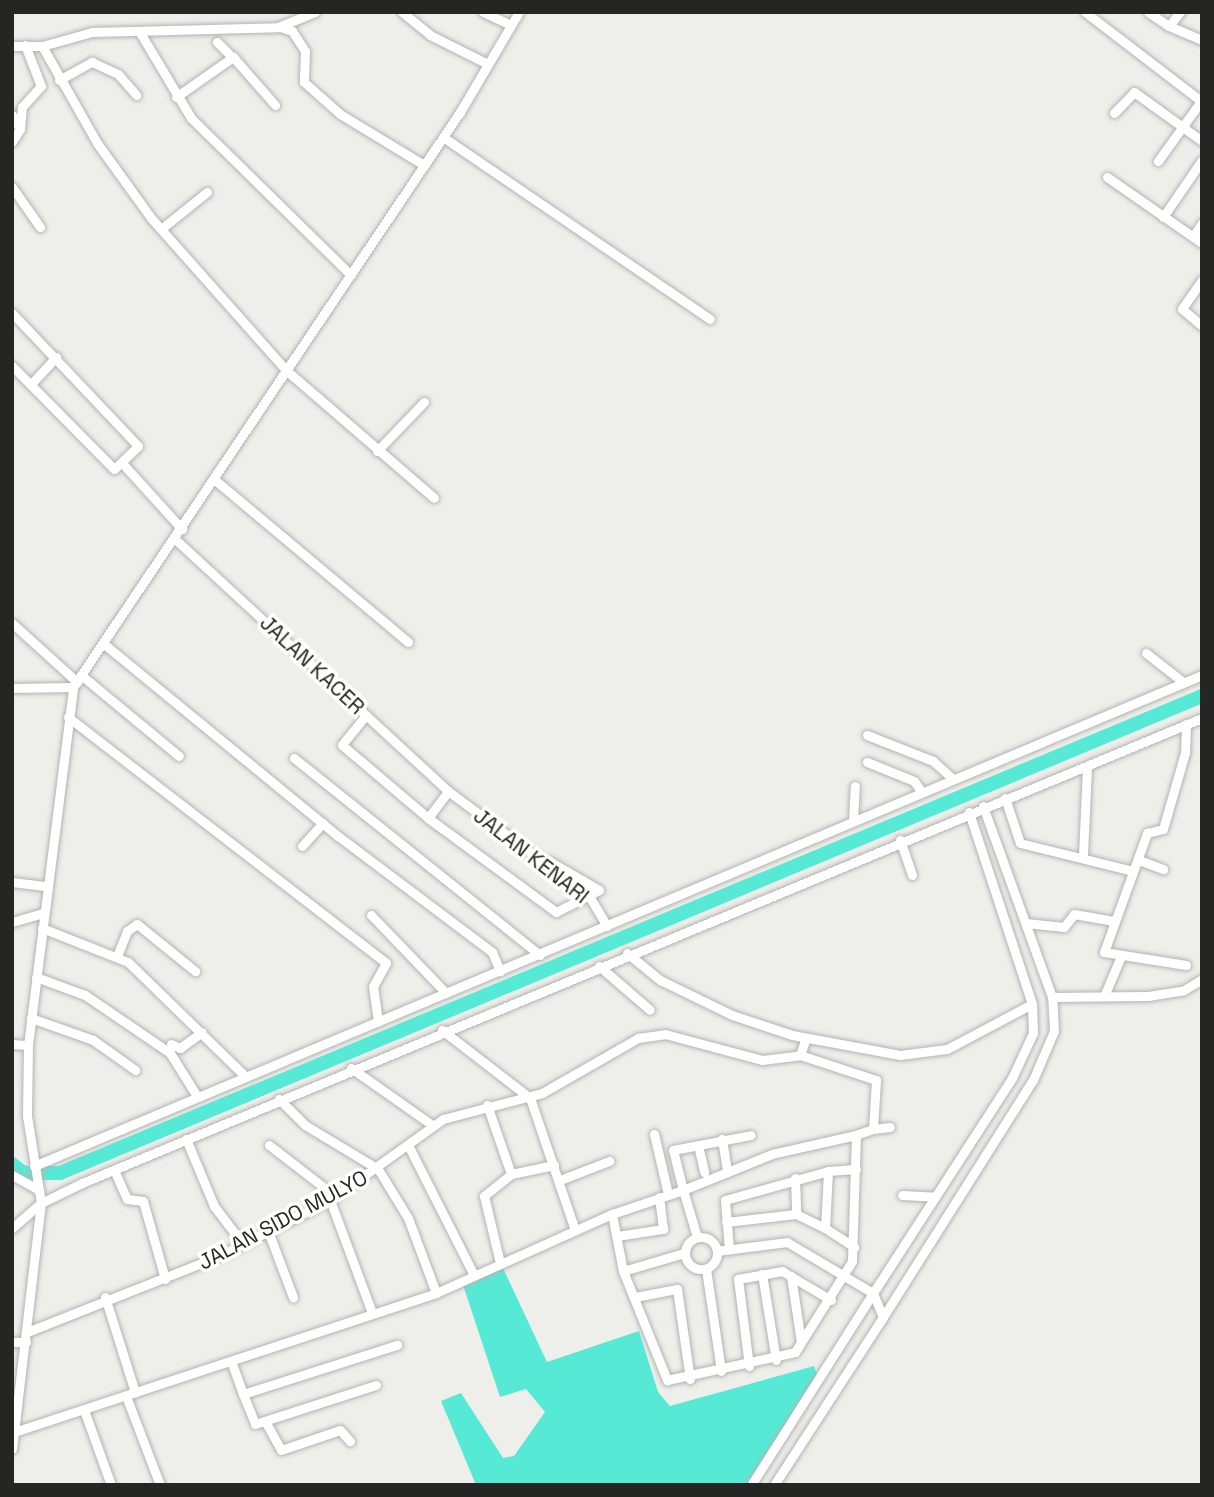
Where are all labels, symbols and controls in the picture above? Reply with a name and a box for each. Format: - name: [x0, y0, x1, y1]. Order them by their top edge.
- street label: JALAN KACER: [255, 610, 369, 720]
- street label: JALAN KENARI: [468, 803, 594, 909]
- street label: JALAN SIDO MULYO: [194, 1165, 372, 1275]

